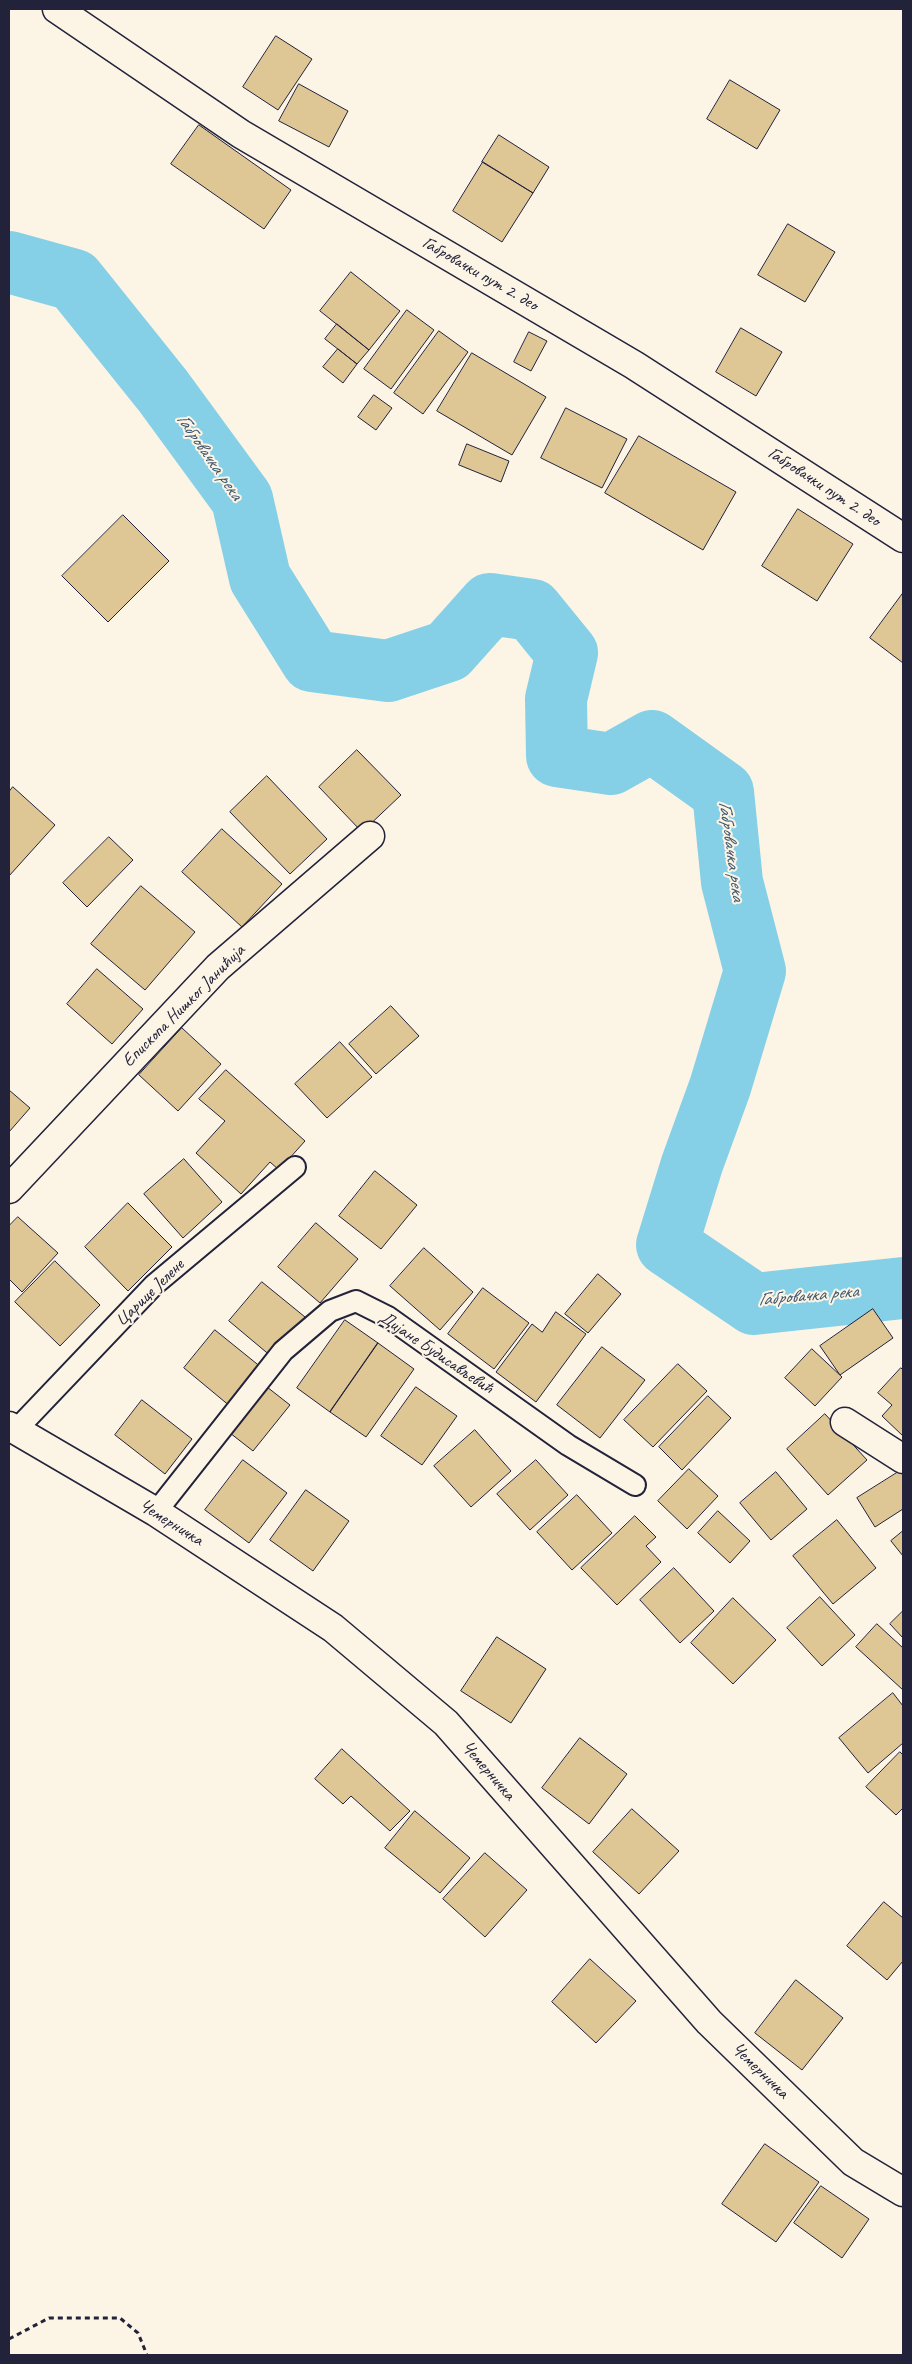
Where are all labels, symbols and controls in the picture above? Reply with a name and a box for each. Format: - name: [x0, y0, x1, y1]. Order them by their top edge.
- street label: Габровачки пут 2. део: [418, 232, 542, 316]
- water label: Габровачка река: [171, 409, 247, 505]
- street label: Габровачки пут 2. део: [764, 443, 884, 531]
- water label: Габровачка река: [713, 800, 749, 902]
- street label: Епископа Нишког Јанићија: [118, 940, 250, 1072]
- street label: Царице Јелене: [111, 1255, 189, 1331]
- water label: Габровачка река: [757, 1280, 859, 1312]
- street label: Дијане Будисављевић: [375, 1307, 497, 1399]
- street label: Чемерничка: [135, 1495, 207, 1551]
- street label: Чемерничка: [456, 1737, 520, 1805]
- street label: Чемерничка: [727, 2038, 793, 2104]

